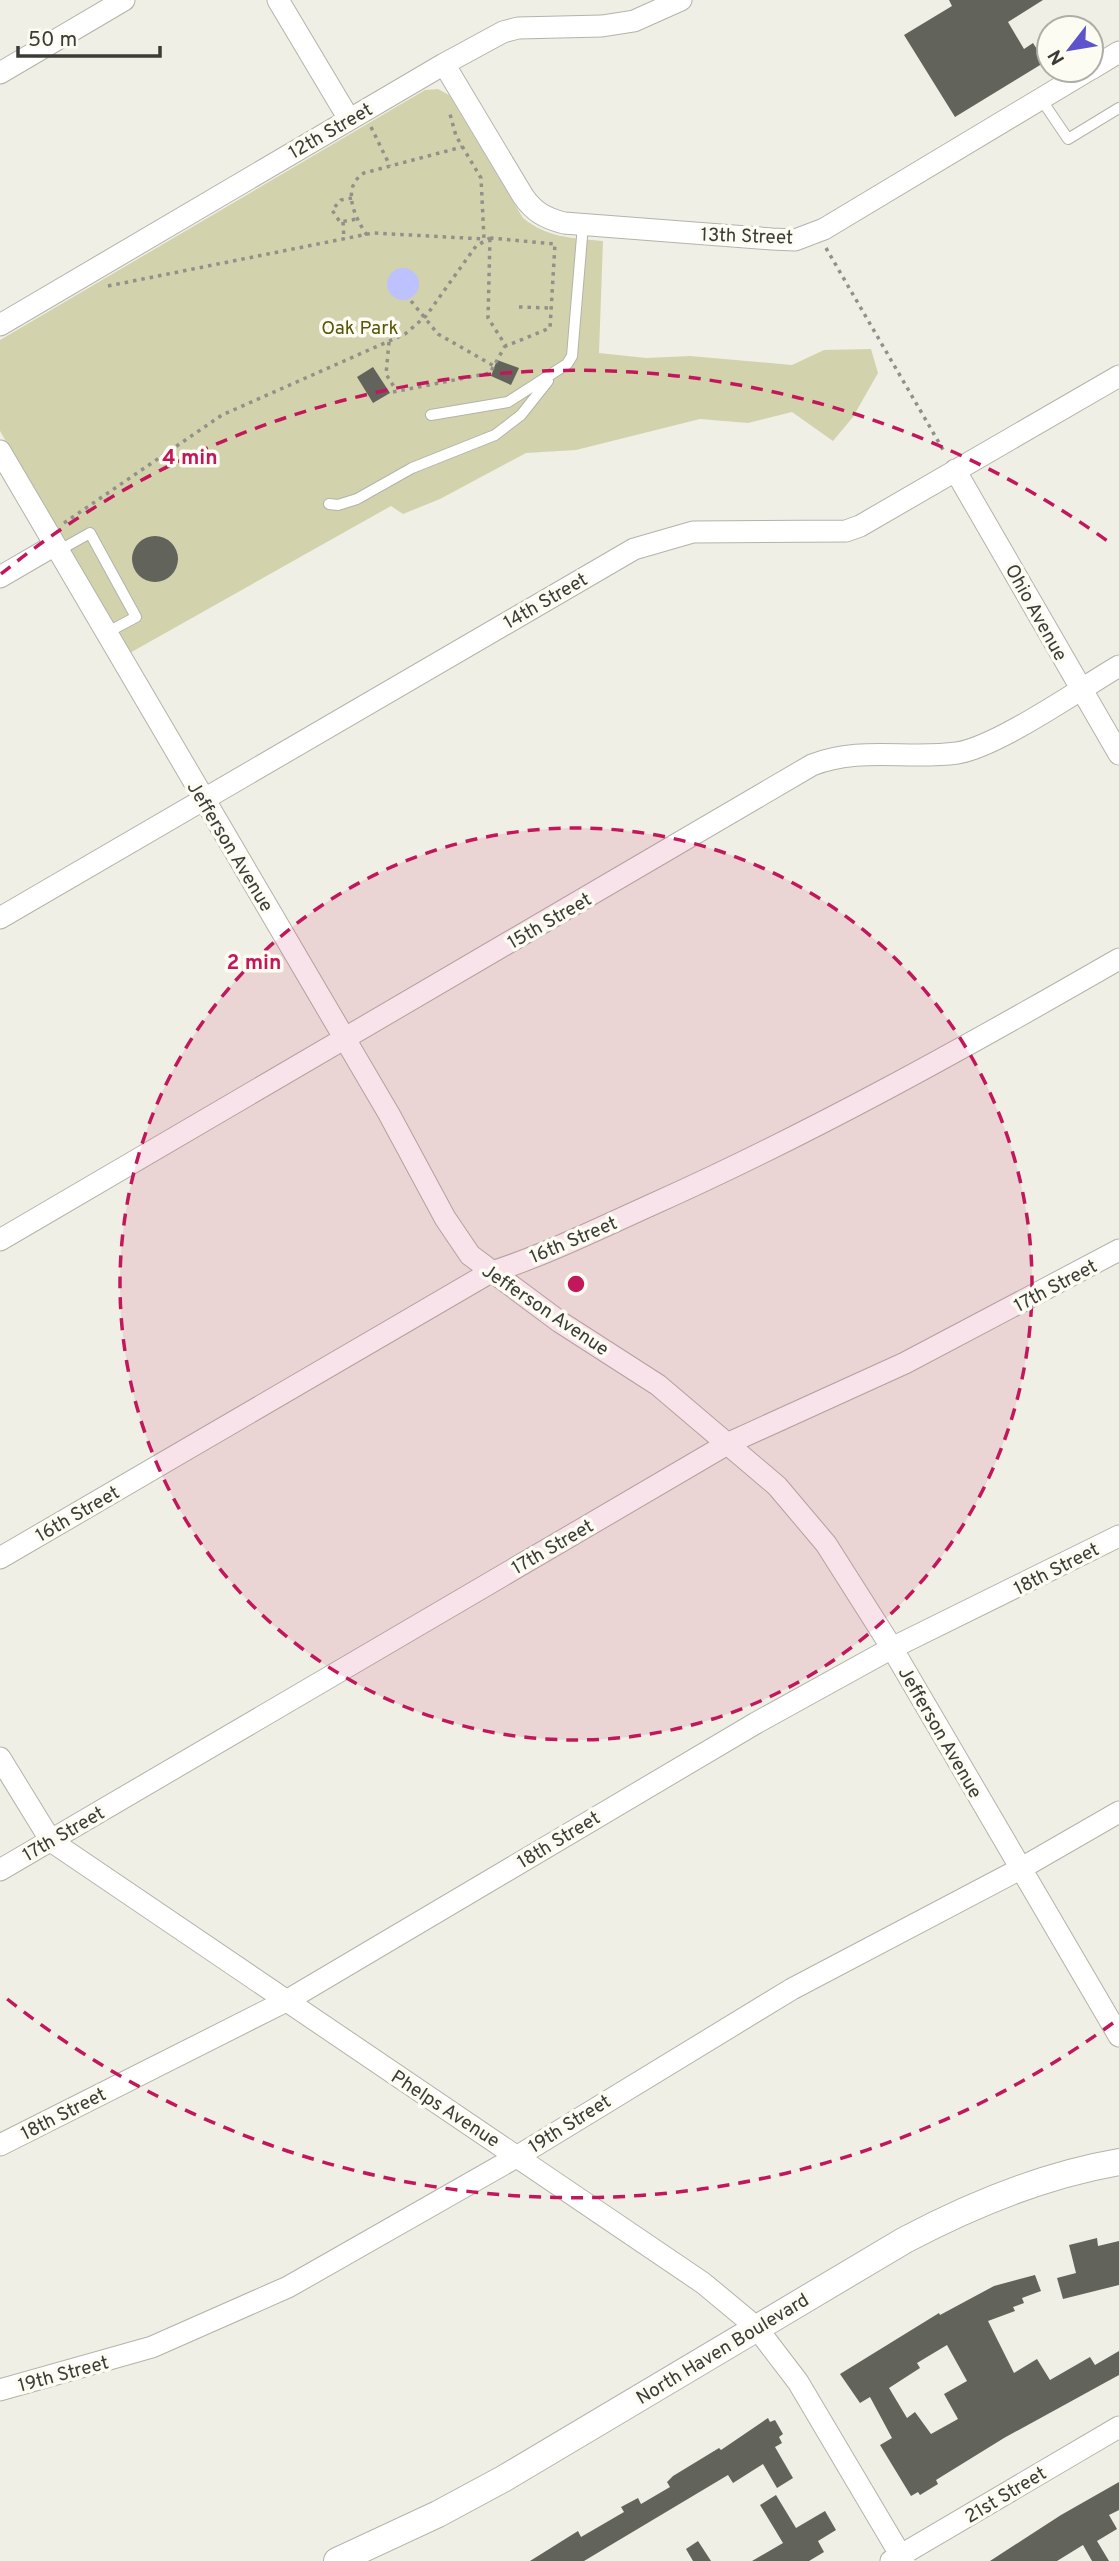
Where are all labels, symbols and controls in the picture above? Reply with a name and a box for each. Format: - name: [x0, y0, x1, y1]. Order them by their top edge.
- scale bar: [18, 14, 159, 58]
- north arrow: [1035, 14, 1105, 84]
- text: 50 m: [28, 27, 77, 54]
- text: N: [1043, 45, 1071, 69]
- street label: 12th Street: [285, 98, 377, 165]
- street label: 13th Street: [700, 223, 794, 251]
- park label: Oak Park: [321, 317, 399, 341]
- text: 4 min: [162, 445, 218, 472]
- street label: Ohio Avenue: [999, 560, 1072, 666]
- street label: 14th Street: [500, 568, 592, 635]
- street label: Jefferson Avenue: [181, 777, 278, 917]
- street label: 15th Street: [504, 888, 596, 955]
- text: 2 min: [227, 950, 281, 977]
- street label: 16th Street: [526, 1212, 621, 1270]
- street label: 17th Street: [1010, 1255, 1102, 1319]
- street label: Jefferson Avenue: [477, 1259, 613, 1362]
- centre of rings: [564, 1272, 588, 1296]
- street label: 16th Street: [32, 1481, 124, 1548]
- street label: 17th Street: [508, 1515, 598, 1581]
- street label: 18th Street: [1010, 1538, 1104, 1602]
- street label: Jefferson Avenue: [892, 1663, 987, 1803]
- street label: 17th Street: [19, 1802, 109, 1868]
- street label: 18th Street: [513, 1807, 605, 1875]
- street label: Phelps Avenue: [386, 2066, 504, 2154]
- street label: 18th Street: [17, 2083, 111, 2147]
- street label: 19th Street: [524, 2090, 616, 2159]
- street label: North Haven Boulevard: [632, 2289, 814, 2411]
- street label: 19th Street: [16, 2351, 111, 2399]
- street label: 21st Street: [961, 2462, 1051, 2529]

